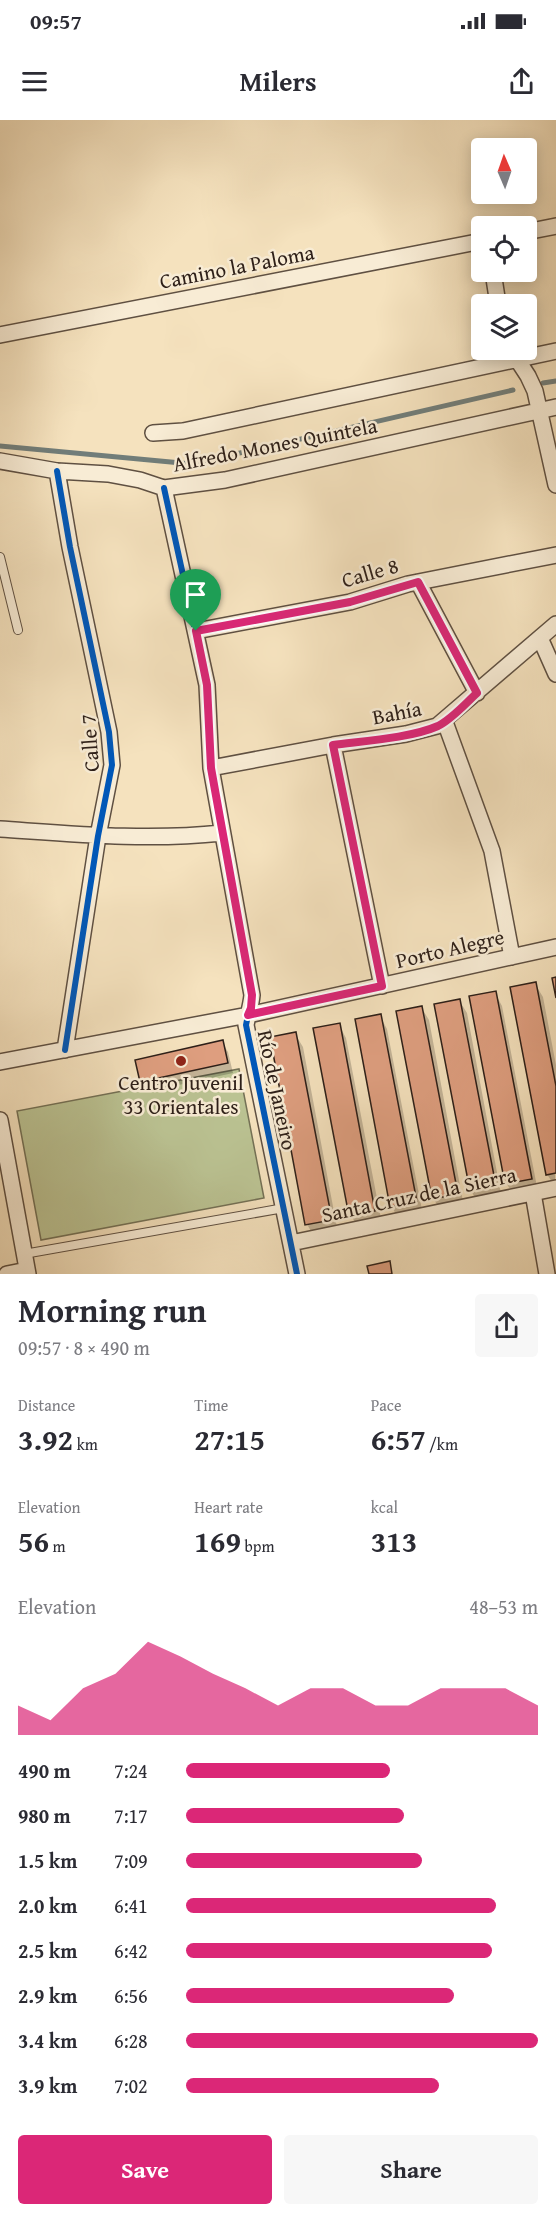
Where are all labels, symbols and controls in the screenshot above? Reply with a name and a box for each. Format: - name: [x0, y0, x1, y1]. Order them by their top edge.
- text: 09:57: [30, 5, 82, 37]
- text: Milers: [239, 61, 317, 101]
- icon: menu: [18, 65, 51, 98]
- icon: share: [505, 65, 538, 98]
- north arrow: [471, 138, 537, 204]
- map controls: [471, 138, 537, 360]
- button: locate: [471, 216, 537, 282]
- street label: Camino la Paloma: [157, 236, 317, 297]
- button: layers: [471, 294, 537, 360]
- street label: Alfredo Mones Quintela: [170, 409, 380, 480]
- street label: Calle 8: [338, 550, 402, 595]
- pin: [170, 569, 221, 631]
- icon: arrive: [179, 578, 212, 611]
- street label: Bahía: [370, 693, 424, 732]
- street label: Calle 7: [72, 713, 107, 773]
- street label: Porto Alegre: [393, 921, 507, 976]
- street label: Río de Janeiro: [250, 1027, 305, 1153]
- marker: Centro Juvenil 33 Orientales: [174, 1054, 188, 1068]
- place label: Centro Juvenil 33 Orientales: [118, 1067, 244, 1122]
- street label: Santa Cruz de la Sierra: [319, 1159, 519, 1230]
- text: Morning run: [18, 1286, 207, 1334]
- button: share: [475, 1294, 538, 1357]
- text: 09:57 · 8 × 490 m: [18, 1333, 150, 1362]
- text: Distance: [18, 1393, 75, 1417]
- text: Time: [194, 1393, 228, 1417]
- text: Pace: [371, 1393, 401, 1417]
- text: 3.92: [18, 1417, 73, 1461]
- text: 27:15: [194, 1417, 265, 1461]
- text: 6:57: [371, 1417, 426, 1461]
- text: km: [73, 1432, 98, 1456]
- text: /km: [426, 1432, 458, 1456]
- text: Elevation: [18, 1495, 81, 1519]
- text: Heart rate: [194, 1495, 263, 1519]
- text: kcal: [371, 1495, 398, 1519]
- text: 56: [18, 1519, 49, 1563]
- text: 169: [194, 1519, 241, 1563]
- text: 313: [371, 1519, 417, 1563]
- text: m: [49, 1534, 66, 1558]
- text: bpm: [241, 1534, 274, 1558]
- text: Elevation: [18, 1592, 96, 1621]
- text: 48–53 m: [469, 1592, 538, 1621]
- text: 490 m: [18, 1756, 71, 1785]
- text: 7:24: [114, 1756, 148, 1785]
- text: 980 m: [18, 1801, 71, 1830]
- text: 7:17: [114, 1801, 148, 1830]
- text: 1.5 km: [18, 1846, 77, 1875]
- text: 7:09: [114, 1846, 148, 1875]
- text: 2.0 km: [18, 1891, 77, 1920]
- text: 6:41: [114, 1891, 148, 1920]
- text: 2.5 km: [18, 1936, 77, 1965]
- text: 6:42: [114, 1936, 148, 1965]
- text: 2.9 km: [18, 1981, 77, 2010]
- text: 6:56: [114, 1981, 148, 2010]
- text: 3.4 km: [18, 2026, 77, 2055]
- text: 6:28: [114, 2026, 148, 2055]
- text: 3.9 km: [18, 2071, 77, 2100]
- text: 7:02: [114, 2071, 148, 2100]
- button: Save: [18, 2135, 272, 2204]
- button: Share: [284, 2135, 538, 2204]

